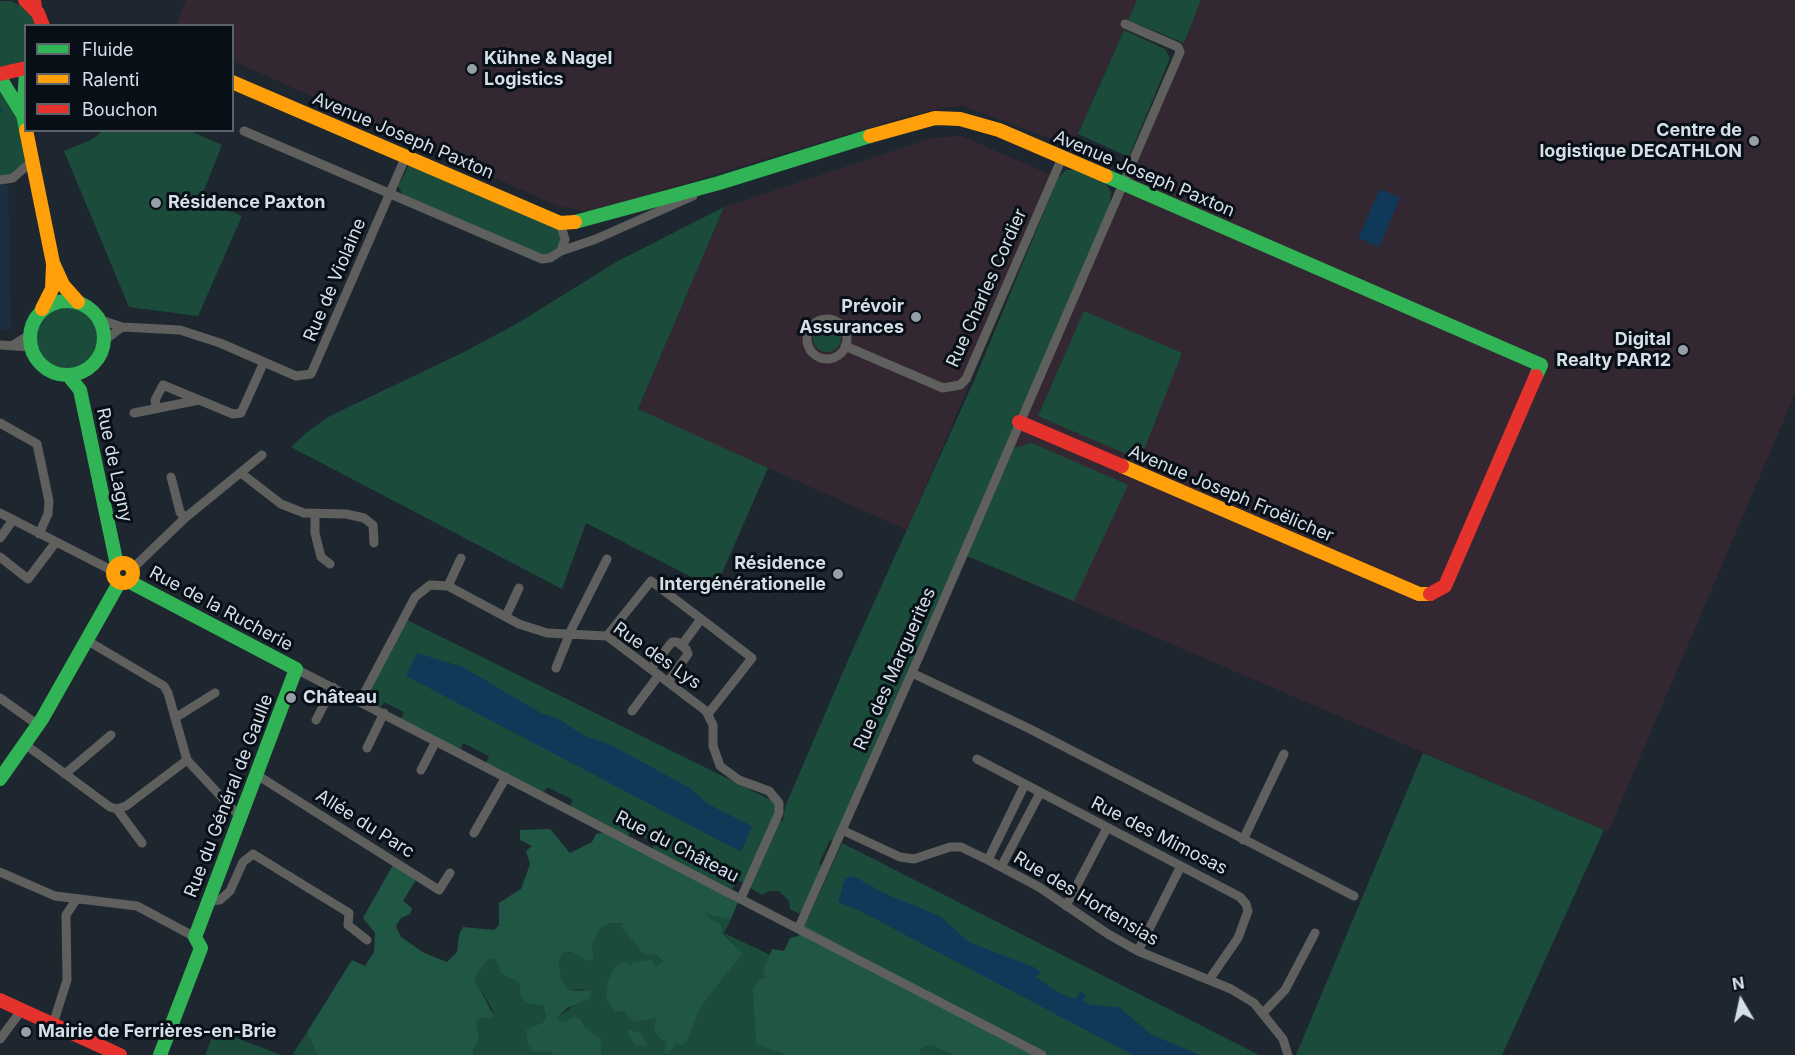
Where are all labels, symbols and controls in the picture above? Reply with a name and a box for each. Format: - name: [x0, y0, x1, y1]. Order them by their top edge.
- legend: [24, 24, 234, 132]
- text: Fluide: [82, 39, 134, 60]
- place label: Kühne & Nagel Logistics: [484, 48, 612, 90]
- marker: Kühne & Nagel Logistics: [465, 62, 479, 76]
- text: Ralenti: [82, 69, 139, 90]
- street label: Avenue Joseph Paxton: [309, 88, 497, 184]
- text: Bouchon: [82, 99, 158, 120]
- place label: Centre de logistique DECATHLON: [1539, 120, 1742, 162]
- street label: Avenue Joseph Paxton: [1050, 126, 1238, 222]
- marker: Centre de logistique DECATHLON: [1747, 134, 1761, 148]
- place label: Résidence Paxton: [168, 192, 325, 214]
- marker: Résidence Paxton: [149, 196, 163, 210]
- street label: Rue Charles Cordier: [942, 205, 1032, 371]
- street label: Rue de Violaine: [299, 215, 371, 345]
- place label: Prévoir Assurances: [799, 296, 904, 338]
- marker: Prévoir Assurances: [909, 310, 923, 324]
- place label: Digital Realty PAR12: [1556, 329, 1671, 372]
- marker: Digital Realty PAR12: [1676, 343, 1690, 357]
- street label: Rue de Lagny: [91, 406, 137, 524]
- street label: Avenue Joseph Froëlicher: [1125, 441, 1337, 547]
- place label: Résidence Intergénérationelle: [659, 553, 826, 596]
- street label: Rue de la Rucherie: [146, 562, 296, 656]
- marker: Résidence Intergénérationelle: [831, 567, 845, 581]
- street label: Rue des Marguerites: [849, 584, 941, 754]
- street label: Rue des Lys: [609, 618, 705, 694]
- place label: Château: [303, 687, 377, 709]
- street label: Rue du Général de Gaulle: [180, 691, 278, 901]
- marker: Château: [284, 691, 298, 705]
- street label: Allée du Parc: [312, 785, 418, 863]
- street label: Rue des Mimosas: [1087, 792, 1231, 880]
- street label: Rue du Château: [612, 807, 742, 887]
- street label: Rue des Hortensias: [1010, 847, 1162, 951]
- north arrow: [1711, 971, 1771, 1031]
- text: N: [1731, 972, 1746, 994]
- place label: Mairie de Ferrières-en-Brie: [38, 1021, 276, 1043]
- marker: Mairie de Ferrières-en-Brie: [19, 1025, 33, 1039]

